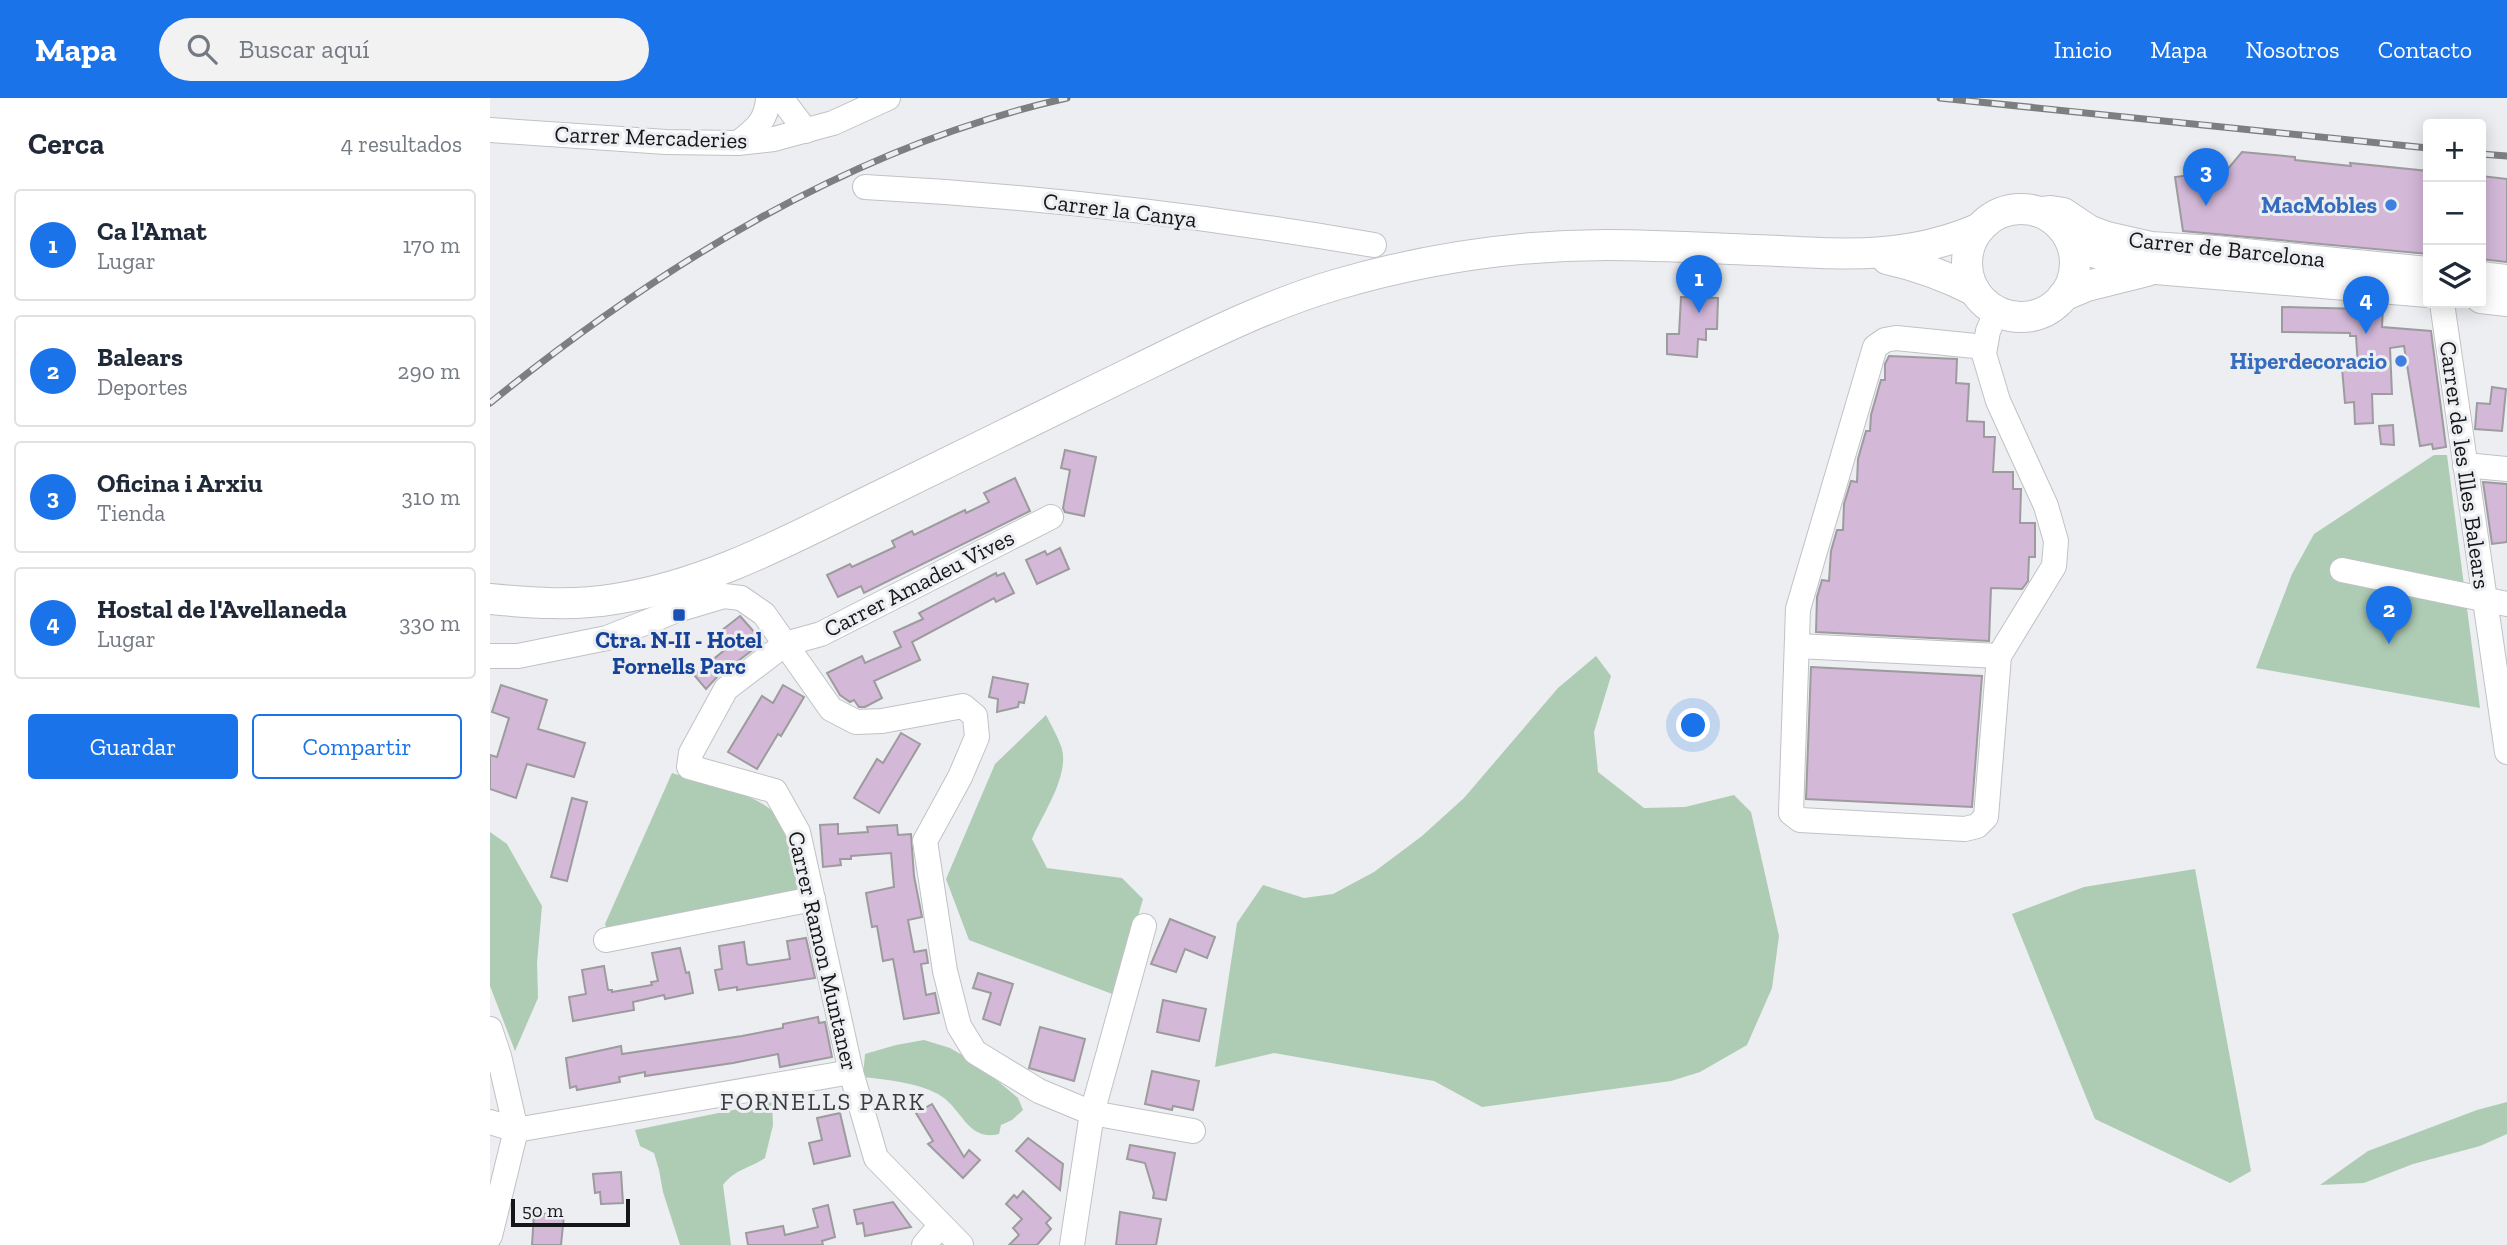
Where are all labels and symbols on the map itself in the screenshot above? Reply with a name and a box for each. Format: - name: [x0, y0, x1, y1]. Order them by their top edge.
- street label: Carrer Mercaderies: [554, 120, 748, 154]
- pin: 3: [2183, 148, 2229, 206]
- street label: Carrer la Canya: [1042, 187, 1198, 233]
- place label: MacMobles: [2261, 191, 2377, 219]
- marker: MacMobles: [2383, 197, 2399, 213]
- street label: Carrer de Barcelona: [2127, 225, 2327, 273]
- pin: 1: [1676, 255, 1722, 313]
- pin: 4: [2343, 276, 2389, 334]
- street label: Carrer de les Illes Balears: [2434, 339, 2496, 591]
- place label: Hiperdecoracio: [2230, 347, 2387, 375]
- marker: Hiperdecoracio: [2393, 353, 2409, 369]
- street label: Carrer Amadeu Vives: [819, 523, 1019, 643]
- pin: 2: [2366, 586, 2412, 644]
- marker: Ctra. N-II - Hotel Fornells Parc: [671, 607, 687, 623]
- place label: Ctra. N-II - Hotel Fornells Parc: [595, 626, 763, 680]
- your location: [1676, 708, 1710, 742]
- street label: Carrer Ramon Muntaner: [782, 828, 864, 1074]
- district label: FORNELLS PARK: [720, 1087, 926, 1116]
- scale bar: [511, 1196, 630, 1228]

